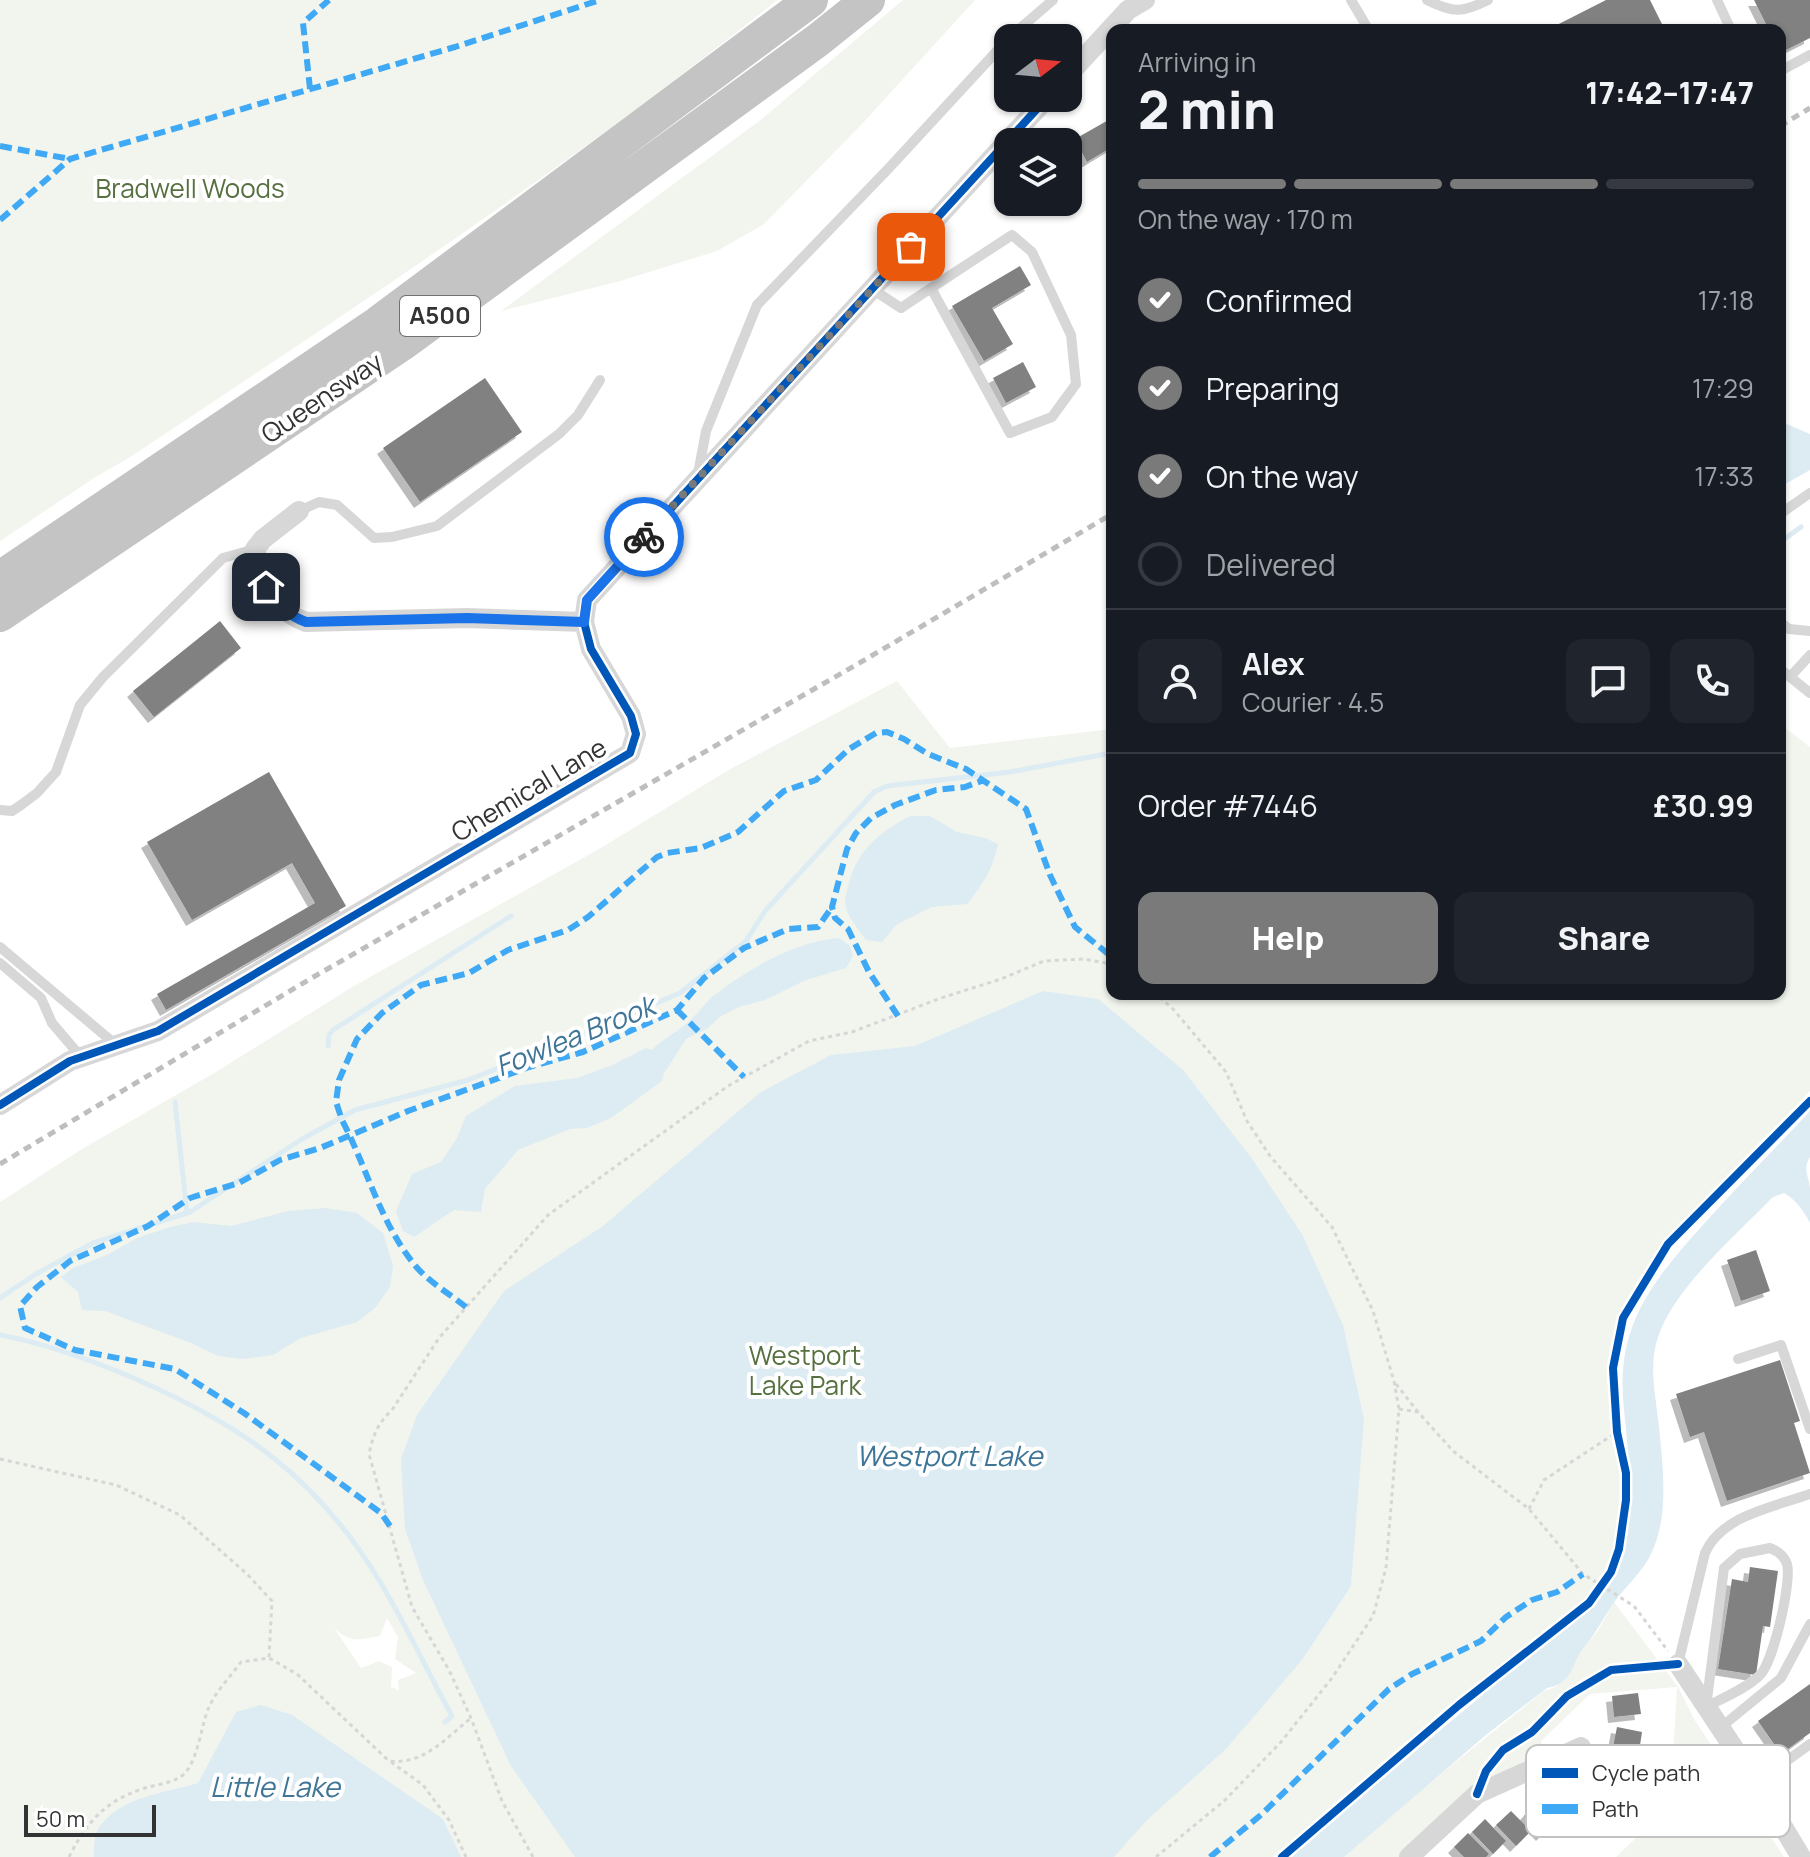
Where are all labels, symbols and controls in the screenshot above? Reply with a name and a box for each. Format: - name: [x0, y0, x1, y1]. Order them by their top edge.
- north arrow: [994, 24, 1082, 112]
- map controls: [994, 24, 1082, 216]
- text: Arriving in: [1138, 44, 1256, 80]
- text: 17:42–17:47: [1585, 72, 1754, 113]
- text: 2 min: [1138, 74, 1276, 145]
- button: layers: [994, 128, 1082, 216]
- park label: Bradwell Woods: [95, 170, 285, 206]
- text: On the way · 170 m: [1138, 201, 1353, 237]
- pin: [877, 213, 945, 281]
- icon: bag: [889, 225, 933, 269]
- icon: check: [1138, 278, 1182, 322]
- text: Confirmed: [1206, 280, 1353, 321]
- text: 17:18: [1698, 282, 1754, 318]
- road number: A500: [400, 296, 480, 336]
- street label: Queensway: [254, 343, 390, 451]
- icon: check: [1138, 366, 1182, 410]
- text: Preparing: [1206, 368, 1340, 409]
- text: 17:29: [1692, 370, 1754, 406]
- icon: check: [1138, 454, 1182, 498]
- text: On the way: [1206, 456, 1359, 497]
- text: 17:33: [1694, 458, 1754, 494]
- courier: [604, 497, 684, 577]
- icon: bike: [622, 515, 666, 559]
- text: Delivered: [1206, 544, 1336, 585]
- pin: [232, 553, 300, 621]
- icon: home: [244, 565, 288, 609]
- button: person: [1138, 639, 1222, 723]
- button: chat: [1566, 639, 1650, 723]
- button: phone: [1670, 639, 1754, 723]
- text: Alex: [1242, 643, 1305, 684]
- text: Courier · 4.5: [1242, 684, 1384, 720]
- street label: Chemical Lane: [444, 729, 613, 850]
- text: Order #7446: [1138, 785, 1318, 826]
- text: £30.99: [1653, 785, 1754, 826]
- button: Help: [1138, 892, 1438, 984]
- button: Share: [1454, 892, 1754, 984]
- water label: Fowlea Brook: [489, 984, 664, 1084]
- park label: Westport Lake Park: [749, 1337, 862, 1403]
- water label: Westport Lake: [856, 1436, 1044, 1474]
- legend: [1526, 1745, 1790, 1837]
- text: Cycle path: [1592, 1758, 1700, 1788]
- water label: Little Lake: [210, 1767, 342, 1805]
- text: Path: [1592, 1794, 1639, 1824]
- scale bar: [24, 1801, 156, 1837]
- text: 50 m: [36, 1804, 85, 1834]

